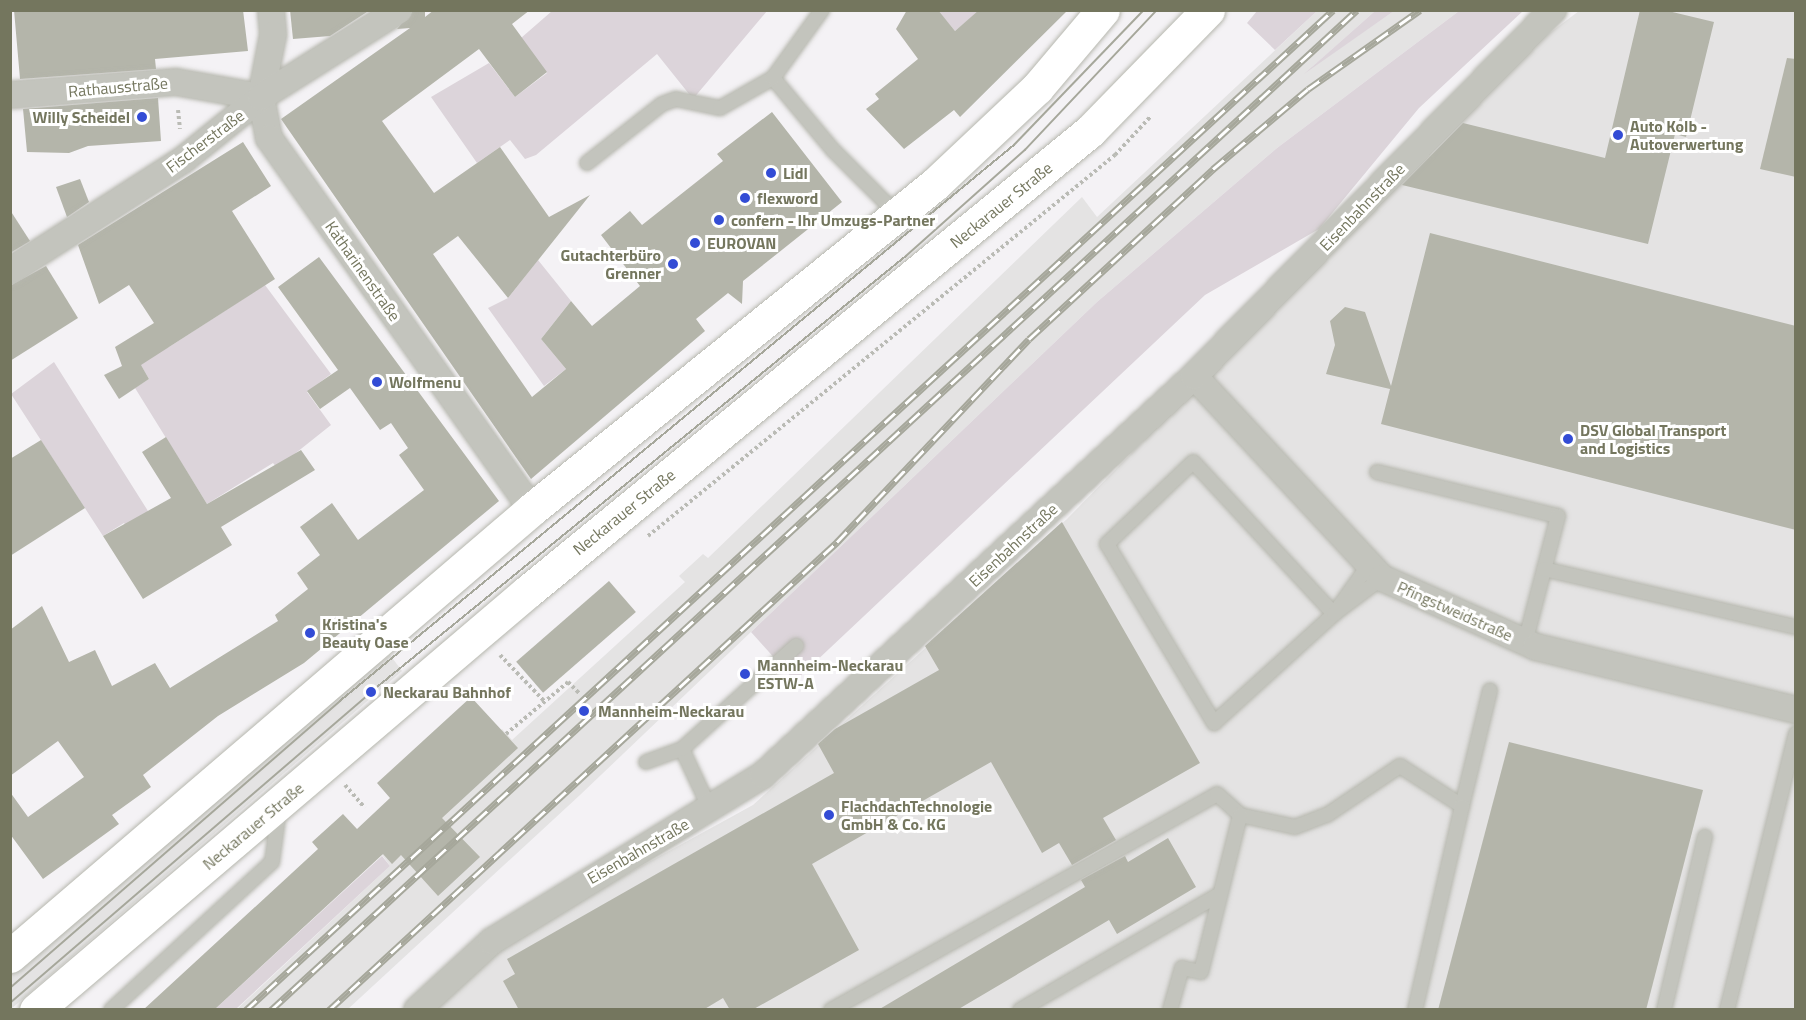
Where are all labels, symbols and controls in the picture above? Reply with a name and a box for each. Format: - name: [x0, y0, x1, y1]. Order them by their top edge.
- street label: Rathausstraße: [67, 73, 169, 101]
- street label: Fischerstraße: [162, 106, 248, 176]
- place label: Willy Scheidel: [33, 107, 130, 127]
- marker: Willy Scheidel: [135, 110, 149, 124]
- place label: Auto Kolb - Autoverwertung: [1630, 116, 1743, 154]
- marker: Auto Kolb - Autoverwertung: [1611, 128, 1625, 142]
- street label: Neckarauer Straße: [946, 158, 1056, 252]
- street label: Eisenbahnstraße: [1316, 159, 1408, 255]
- place label: Lidl: [783, 163, 808, 183]
- marker: Lidl: [764, 166, 778, 180]
- place label: flexword: [757, 188, 818, 208]
- marker: flexword: [738, 191, 752, 205]
- place label: confern - Ihr Umzugs-Partner: [731, 210, 935, 230]
- marker: confern - Ihr Umzugs-Partner: [712, 213, 726, 227]
- street label: Katharinenstraße: [321, 217, 405, 325]
- place label: EUROVAN: [707, 233, 776, 253]
- marker: EUROVAN: [688, 236, 702, 250]
- place label: Gutachterbüro Grenner: [560, 245, 661, 283]
- marker: Gutachterbüro Grenner: [666, 257, 680, 271]
- place label: Wolfmenu: [389, 372, 461, 392]
- marker: Wolfmenu: [370, 375, 384, 389]
- place label: DSV Global Transport and Logistics: [1580, 420, 1726, 458]
- marker: DSV Global Transport and Logistics: [1561, 432, 1575, 446]
- street label: Neckarauer Straße: [569, 465, 679, 559]
- street label: Eisenbahnstraße: [965, 499, 1061, 591]
- street label: Pfingstweidstraße: [1394, 577, 1516, 645]
- place label: Kristina's Beauty Oase: [322, 614, 409, 652]
- marker: Kristina's Beauty Oase: [303, 626, 317, 640]
- place label: Mannheim-Neckarau ESTW-A: [757, 655, 903, 693]
- marker: Mannheim-Neckarau ESTW-A: [738, 667, 752, 681]
- place label: Neckarau Bahnhof: [383, 682, 511, 702]
- marker: Neckarau Bahnhof: [364, 685, 378, 699]
- place label: Mannheim-Neckarau: [598, 701, 744, 721]
- marker: Mannheim-Neckarau: [575, 702, 593, 720]
- street label: Neckarauer Straße: [199, 778, 307, 874]
- place label: FlachdachTechnologie GmbH & Co. KG: [841, 796, 992, 834]
- marker: FlachdachTechnologie GmbH & Co. KG: [822, 808, 836, 822]
- street label: Eisenbahnstraße: [584, 814, 692, 888]

